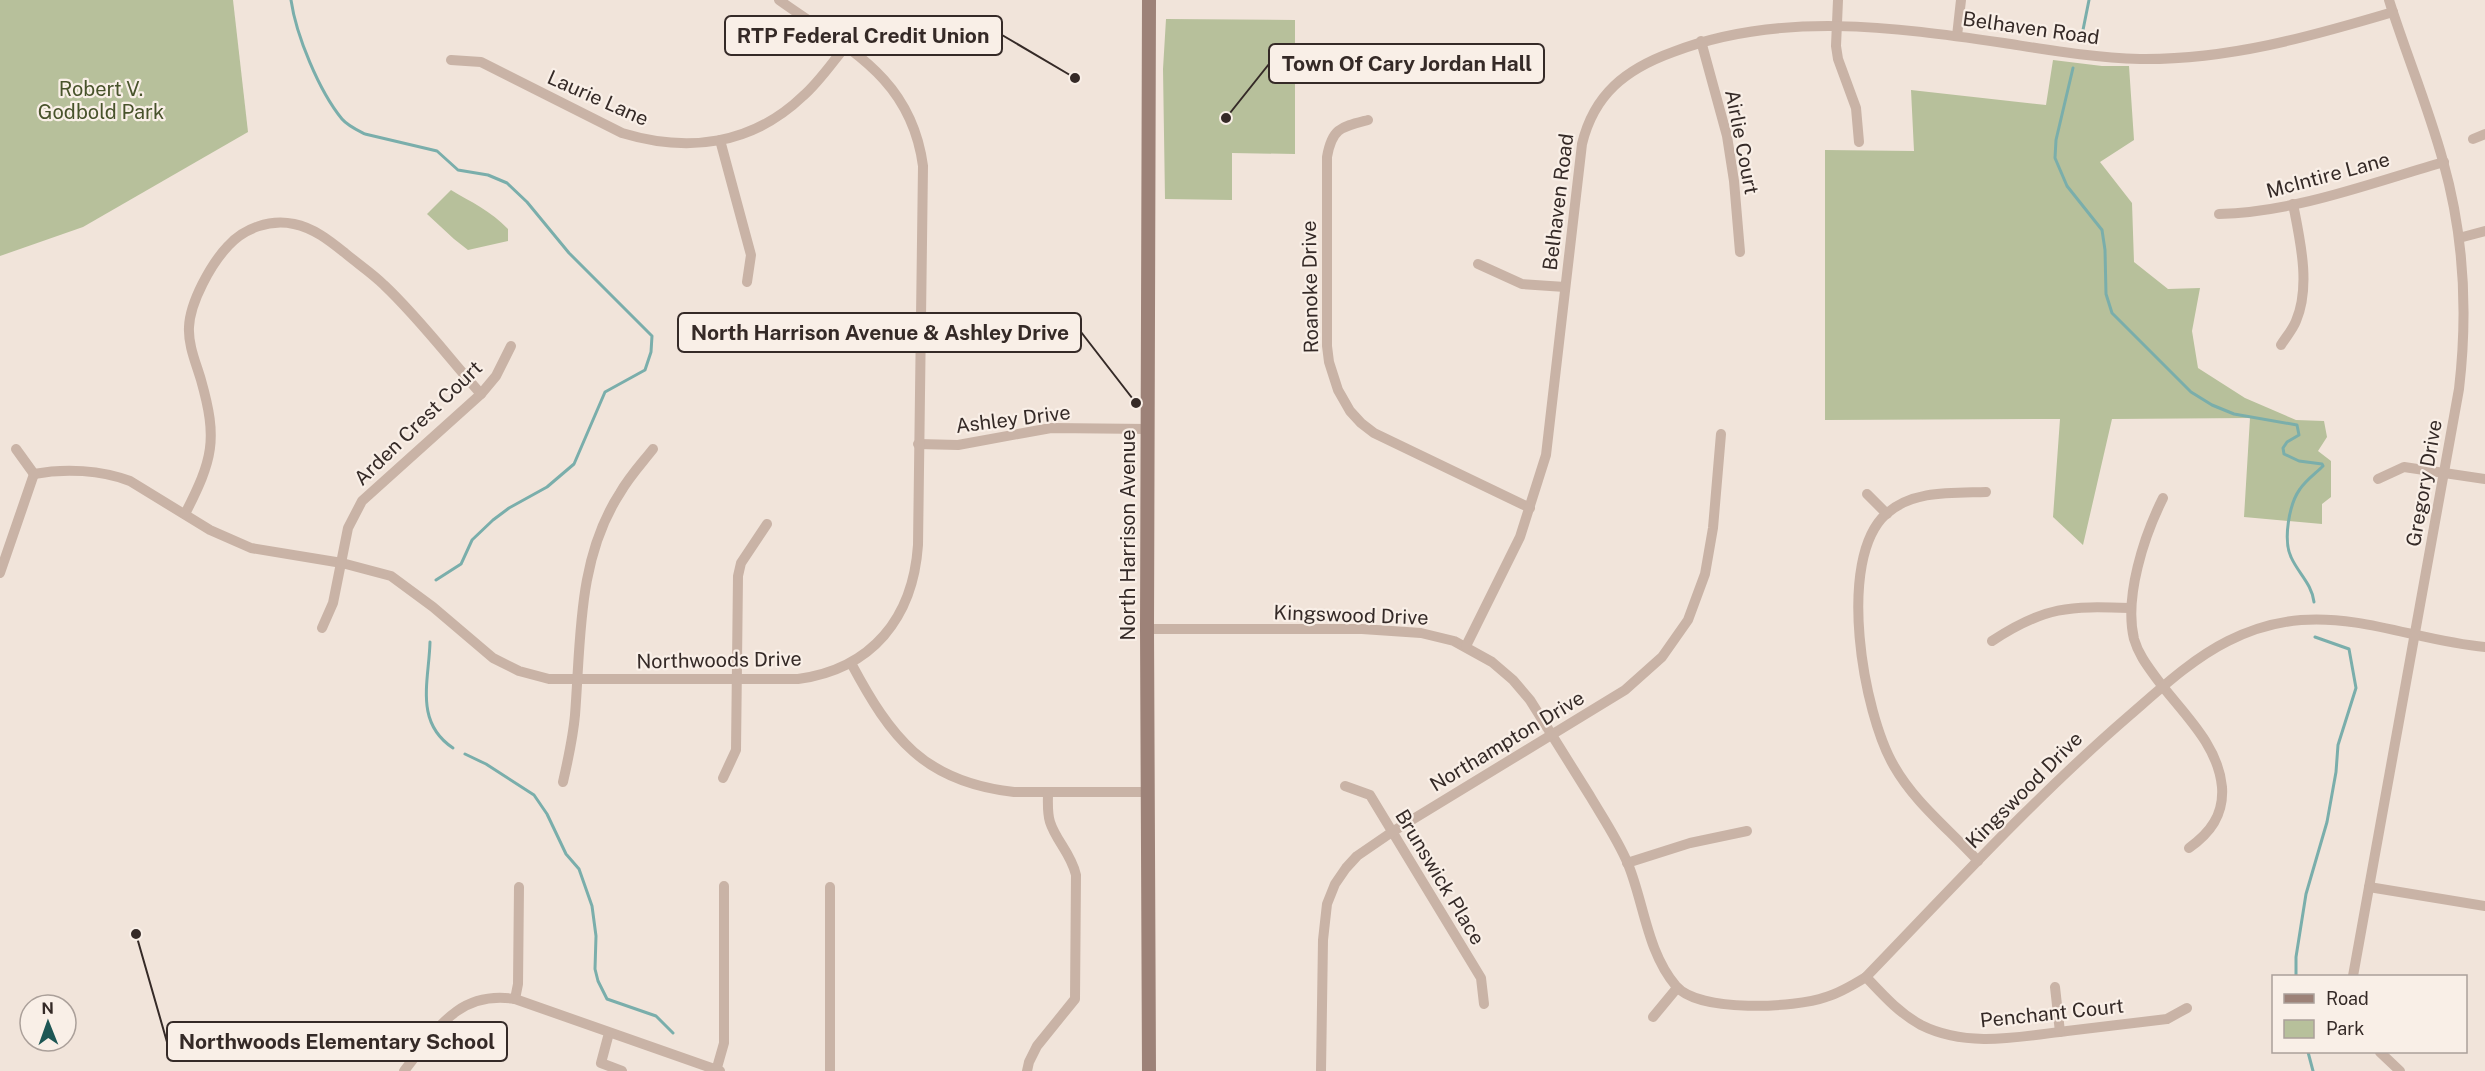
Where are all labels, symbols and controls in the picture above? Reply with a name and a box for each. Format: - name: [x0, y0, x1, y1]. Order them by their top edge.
- street label: Belhaven Road: [1961, 7, 2101, 49]
- callout: RTP Federal Credit Union: [725, 16, 1002, 55]
- text: RTP Federal Credit Union: [737, 23, 989, 48]
- callout: Town Of Cary Jordan Hall: [1269, 44, 1544, 83]
- text: Town Of Cary Jordan Hall: [1282, 51, 1532, 76]
- street label: Laurie Lane: [544, 65, 652, 131]
- park label: Robert V. Godbold Park: [38, 77, 164, 124]
- street label: Airlie Court: [1720, 88, 1764, 196]
- street label: Belhaven Road: [1538, 132, 1578, 272]
- street label: McIntire Lane: [2264, 147, 2392, 203]
- street label: Roanoke Drive: [1297, 220, 1323, 354]
- callout: North Harrison Avenue & Ashley Drive: [678, 313, 1081, 352]
- text: North Harrison Avenue & Ashley Drive: [691, 320, 1069, 345]
- street label: Arden Crest Court: [349, 356, 487, 490]
- street label: Ashley Drive: [954, 400, 1072, 438]
- street label: Gregory Drive: [2401, 418, 2447, 548]
- street label: North Harrison Avenue: [1116, 429, 1140, 641]
- street label: Kingswood Drive: [1273, 600, 1429, 630]
- street label: Northwoods Drive: [636, 647, 802, 673]
- street label: Northampton Drive: [1425, 685, 1589, 797]
- street label: Kingswood Drive: [1961, 727, 2087, 853]
- street label: Brunswick Place: [1390, 805, 1490, 949]
- legend: [2272, 975, 2467, 1053]
- text: Road: [2326, 988, 2369, 1009]
- north arrow: [18, 993, 78, 1053]
- street label: Penchant Court: [1979, 994, 2125, 1032]
- text: N: [41, 999, 54, 1018]
- text: Park: [2326, 1018, 2364, 1039]
- callout: Northwoods Elementary School: [167, 1022, 507, 1061]
- text: Northwoods Elementary School: [179, 1029, 495, 1054]

